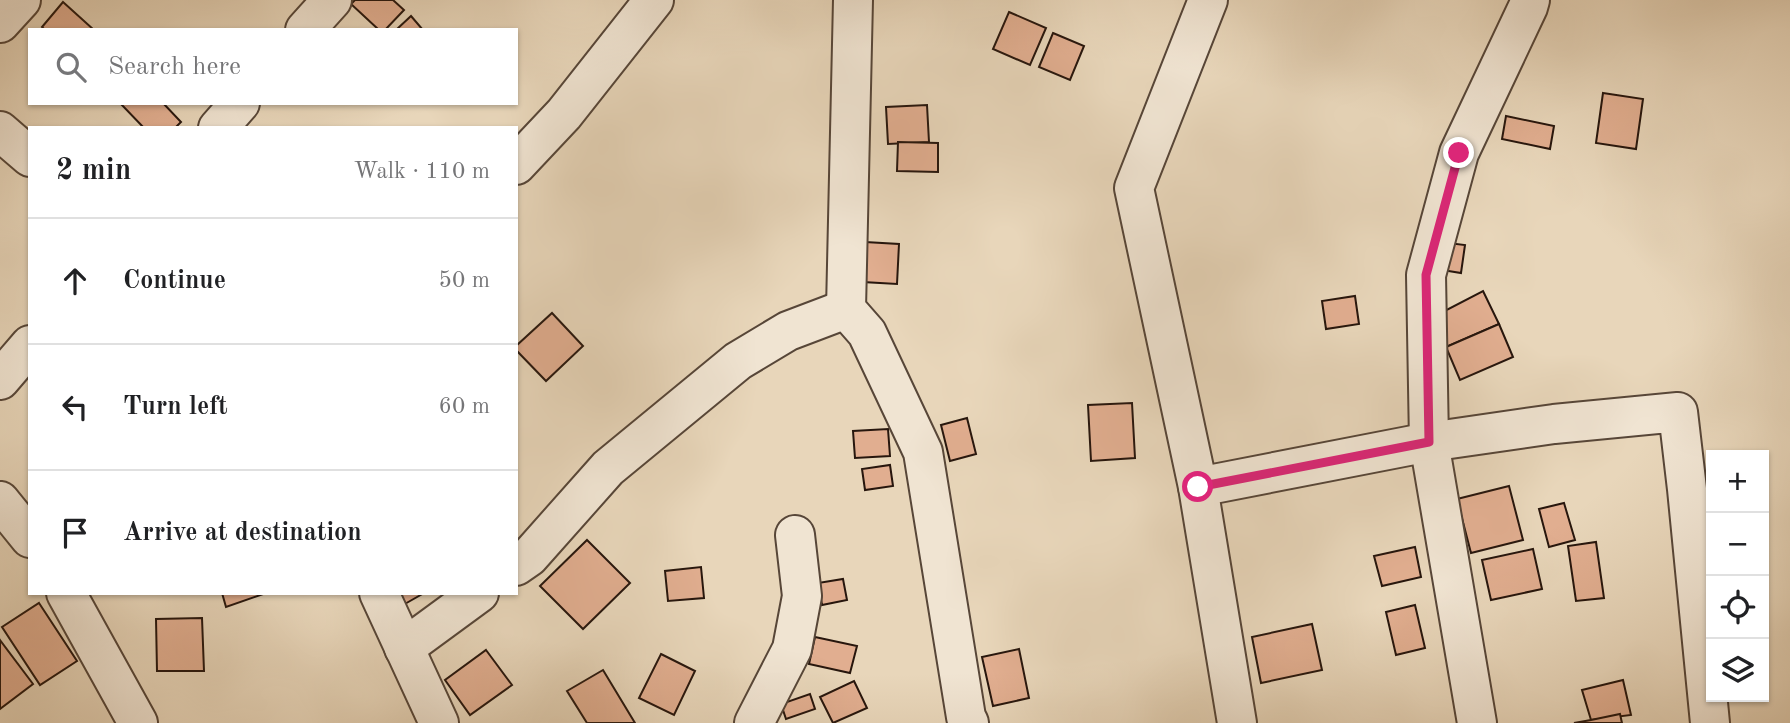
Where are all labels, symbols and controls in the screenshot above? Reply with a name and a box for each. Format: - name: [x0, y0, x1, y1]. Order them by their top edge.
- search box: [28, 28, 518, 105]
- icon: search: [52, 48, 90, 86]
- text: Search here: [108, 54, 241, 80]
- route end: [1443, 137, 1474, 168]
- text: 2 min: [56, 156, 131, 186]
- text: Walk · 110 m: [354, 160, 490, 183]
- icon: ahead: [56, 262, 94, 300]
- text: Continue: [123, 268, 226, 294]
- text: 50 m: [439, 269, 490, 292]
- icon: left: [56, 388, 94, 426]
- text: Turn left: [123, 394, 228, 420]
- text: 60 m: [439, 395, 490, 418]
- map controls: [1706, 450, 1769, 702]
- button: +: [1706, 450, 1769, 513]
- route start: [1182, 471, 1213, 502]
- button: −: [1706, 513, 1769, 576]
- icon: arrive: [56, 514, 94, 552]
- text: Arrive at destination: [123, 520, 362, 546]
- button: locate: [1706, 576, 1769, 639]
- button: layers: [1706, 639, 1769, 702]

